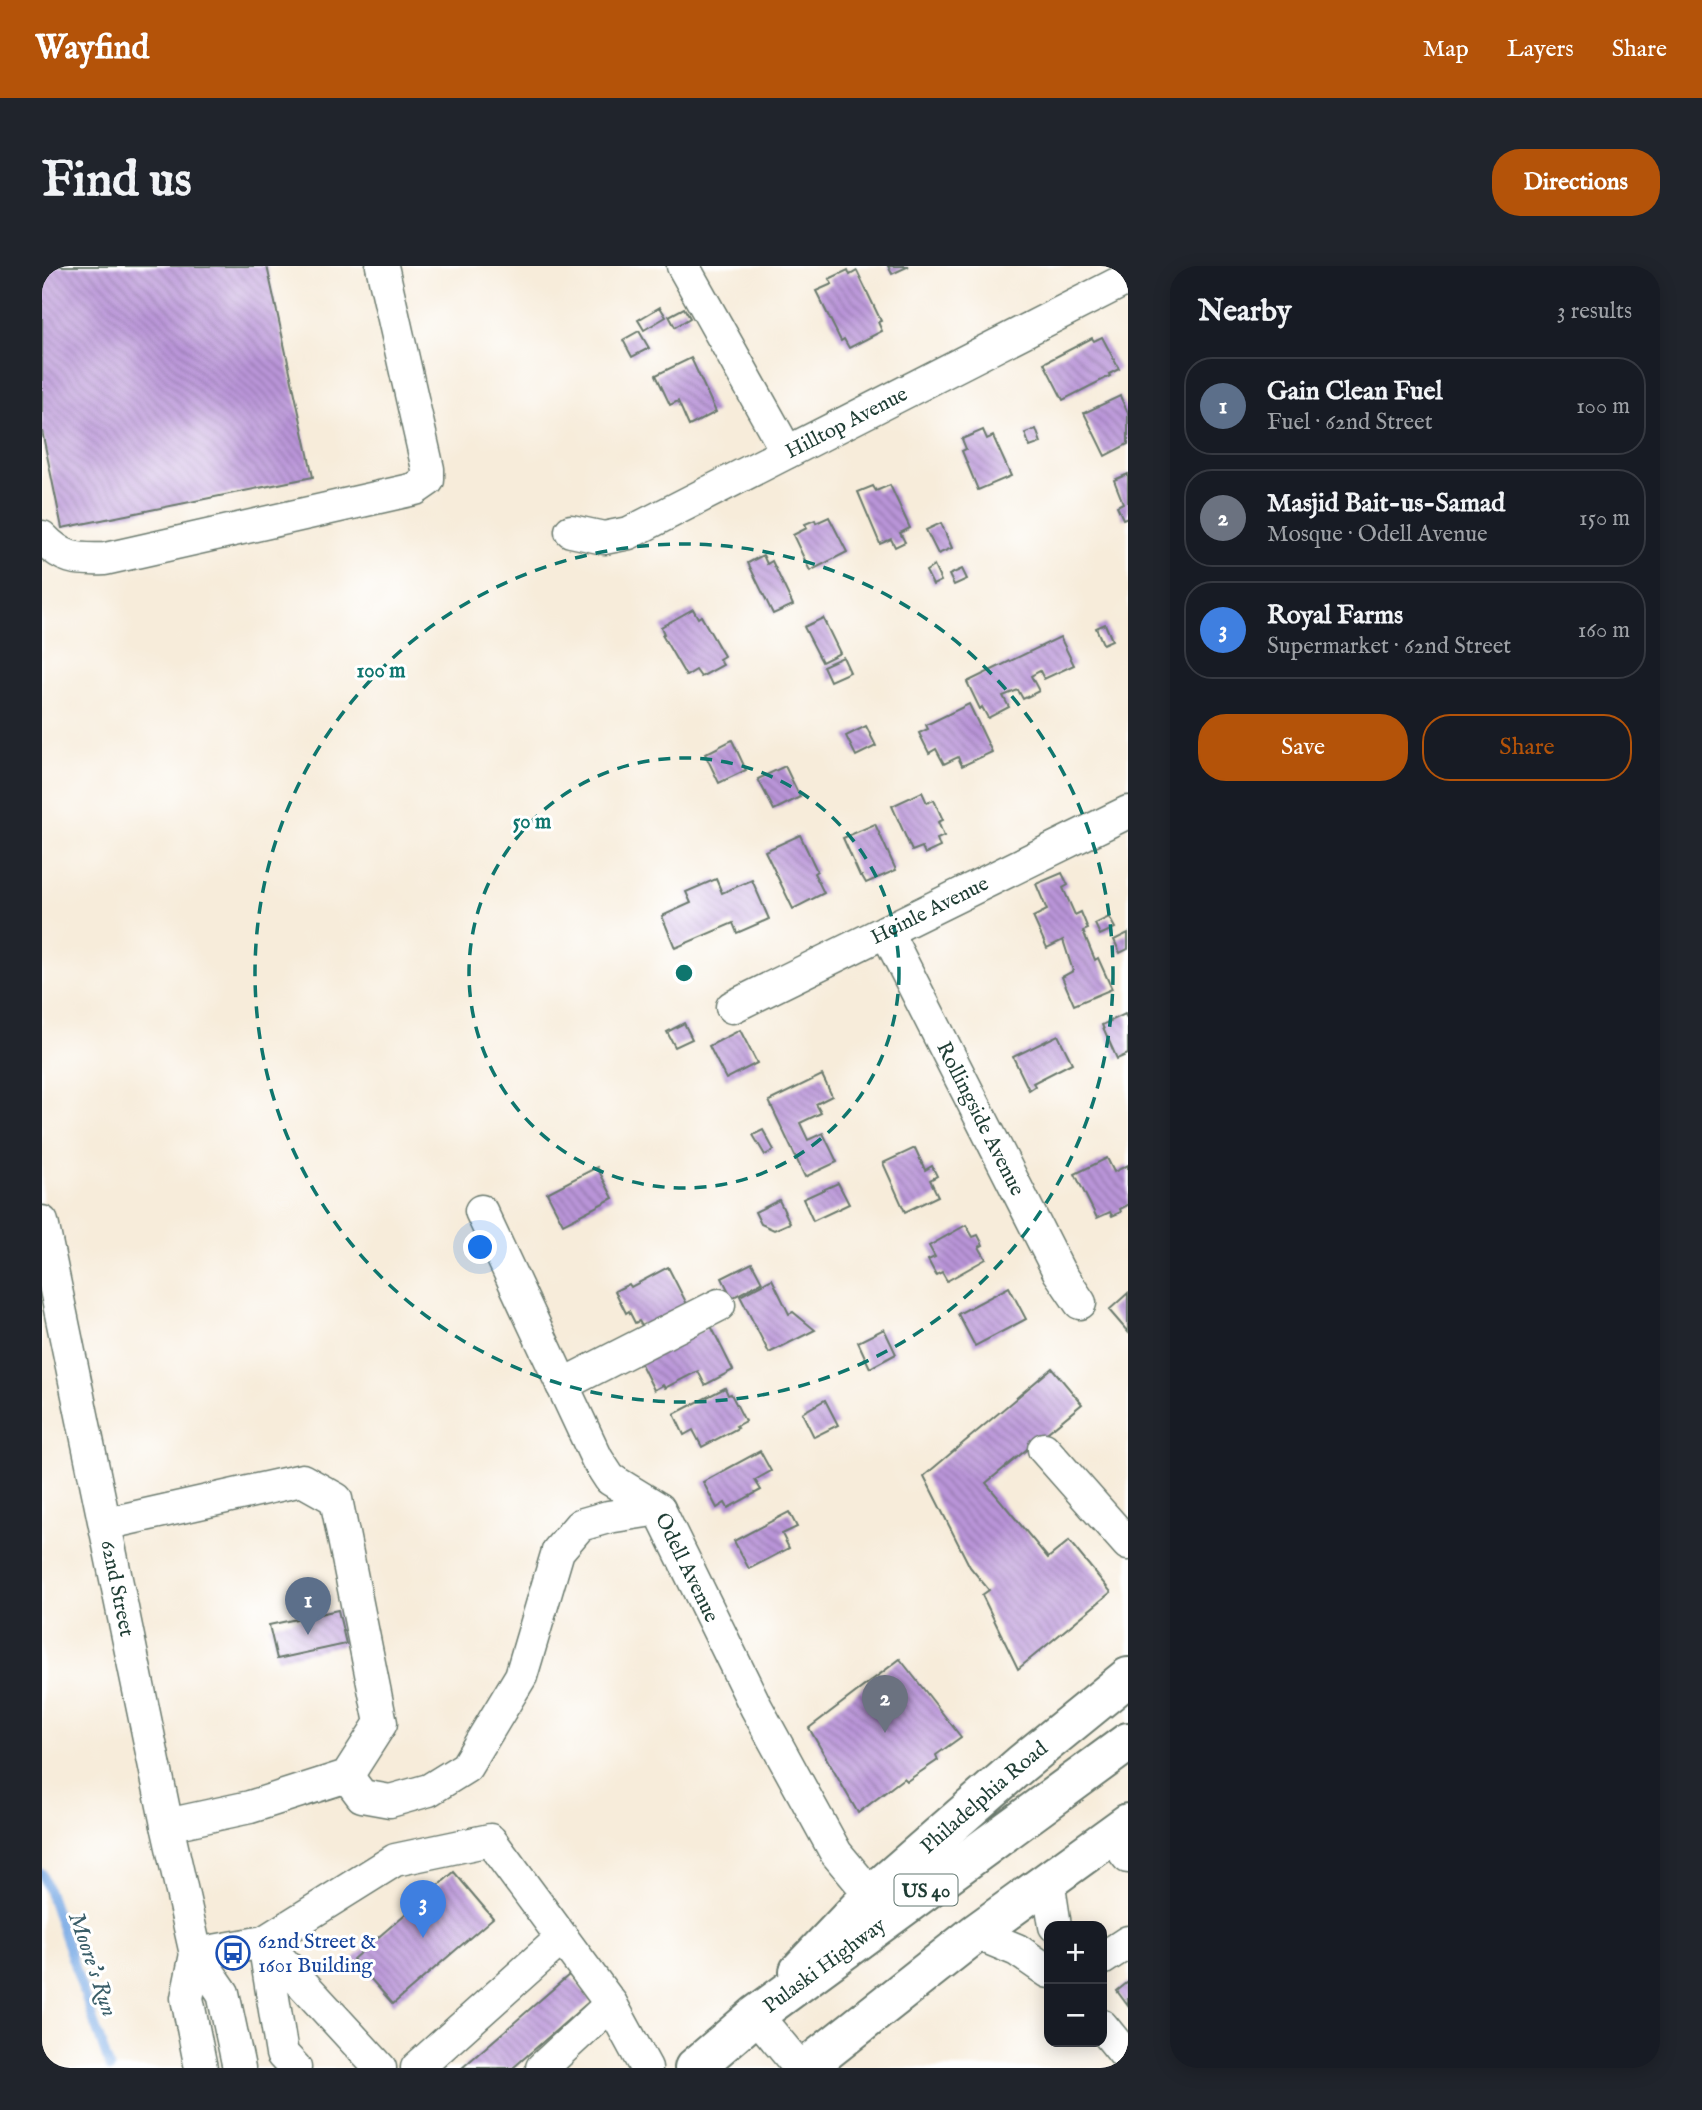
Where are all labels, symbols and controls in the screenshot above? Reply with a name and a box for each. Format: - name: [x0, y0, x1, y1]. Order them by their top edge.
- text: Wayfind: [35, 28, 149, 70]
- text: Map: [1423, 34, 1469, 65]
- text: Layers: [1507, 34, 1574, 65]
- text: Share: [1612, 34, 1667, 65]
- button: Directions: [1492, 149, 1660, 216]
- text: Find us: [42, 151, 192, 213]
- text: Nearby: [1198, 293, 1291, 331]
- text: 3 results: [1557, 297, 1632, 326]
- text: Gain Clean Fuel: [1267, 375, 1443, 408]
- street label: Hilltop Avenue: [781, 381, 913, 466]
- text: 1: [1219, 392, 1227, 421]
- text: 100 m: [1576, 392, 1630, 421]
- text: Fuel · 62nd Street: [1267, 408, 1433, 437]
- text: Masjid Bait-us-Samad: [1267, 487, 1505, 520]
- text: 2: [1218, 504, 1228, 533]
- text: 150 m: [1579, 504, 1630, 533]
- text: Mosque · Odell Avenue: [1267, 520, 1488, 549]
- text: Royal Farms: [1267, 599, 1403, 632]
- text: 3: [1219, 616, 1227, 645]
- text: 160 m: [1578, 616, 1630, 645]
- text: Supermarket · 62nd Street: [1267, 632, 1511, 661]
- text: 100 m: [356, 658, 406, 685]
- button: Save: [1198, 714, 1408, 781]
- button: Share: [1422, 714, 1632, 781]
- text: 50 m: [513, 809, 552, 836]
- street label: Heinle Avenue: [867, 871, 994, 952]
- centre of rings: [672, 961, 696, 985]
- street label: Rollingside Avenue: [929, 1037, 1030, 1201]
- your location: [463, 1230, 497, 1264]
- street label: Odell Avenue: [648, 1509, 725, 1627]
- street label: 62nd Street: [93, 1538, 140, 1639]
- pin: 1: [285, 1577, 331, 1635]
- pin: 2: [862, 1675, 908, 1733]
- street label: Philadelphia Road: [915, 1735, 1054, 1861]
- road number: US 40: [894, 1874, 958, 1906]
- pin: 3: [400, 1880, 446, 1938]
- water label: Moore's Run: [61, 1908, 124, 2021]
- street label: Pulaski Highway: [758, 1912, 892, 2020]
- map controls: [1044, 1921, 1107, 2047]
- button: +: [1044, 1921, 1107, 1984]
- place label: 62nd Street & 1601 Building: [258, 1929, 376, 1980]
- bus stop icon: 62nd Street & 1601 Building: [214, 1934, 252, 1972]
- button: −: [1044, 1984, 1107, 2047]

